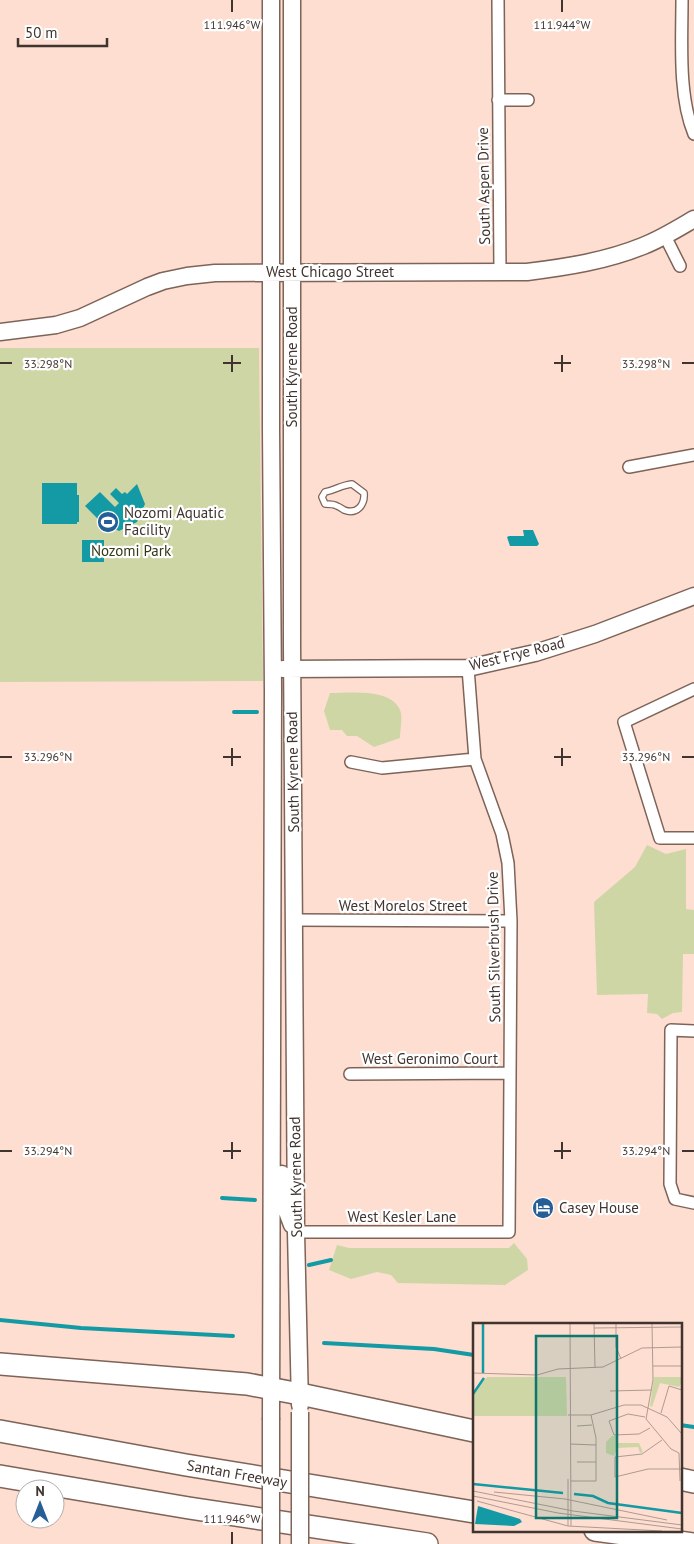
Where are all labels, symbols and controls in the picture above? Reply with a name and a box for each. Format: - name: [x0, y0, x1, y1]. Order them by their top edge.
- scale bar: [18, 15, 106, 47]
- text: 111.946°W: [204, 17, 260, 32]
- text: 111.944°W: [534, 17, 590, 32]
- text: 50 m: [25, 23, 58, 42]
- street label: South Aspen Drive: [473, 127, 494, 245]
- street label: West Chicago Street: [266, 262, 394, 281]
- street label: South Kyrene Road: [282, 306, 301, 428]
- text: 33.298°N: [24, 356, 72, 371]
- text: 33.298°N: [622, 356, 670, 371]
- place label: Nozomi Aquatic Facility: [124, 503, 224, 539]
- sports icon: Nozomi Aquatic Facility: [96, 510, 120, 534]
- park label: Nozomi Park: [91, 541, 172, 560]
- street label: West Frye Road: [467, 632, 567, 675]
- street label: South Kyrene Road: [282, 711, 303, 833]
- text: 33.296°N: [24, 749, 72, 764]
- text: 33.296°N: [622, 749, 670, 764]
- street label: South Silverbrush Drive: [483, 871, 504, 1023]
- street label: West Morelos Street: [339, 896, 467, 915]
- street label: West Geronimo Court: [362, 1049, 498, 1068]
- street label: South Kyrene Road: [285, 1116, 306, 1238]
- text: 33.294°N: [24, 1143, 72, 1158]
- text: 33.294°N: [622, 1143, 670, 1158]
- hotel icon: Casey House: [531, 1196, 555, 1220]
- place label: Casey House: [559, 1198, 639, 1217]
- street label: West Kesler Lane: [347, 1207, 457, 1226]
- inset map: [473, 1323, 682, 1532]
- street label: Santan Freeway: [185, 1455, 289, 1492]
- north arrow: [15, 1479, 65, 1529]
- text: N: [35, 1482, 45, 1500]
- text: 111.946°W: [204, 1511, 260, 1526]

